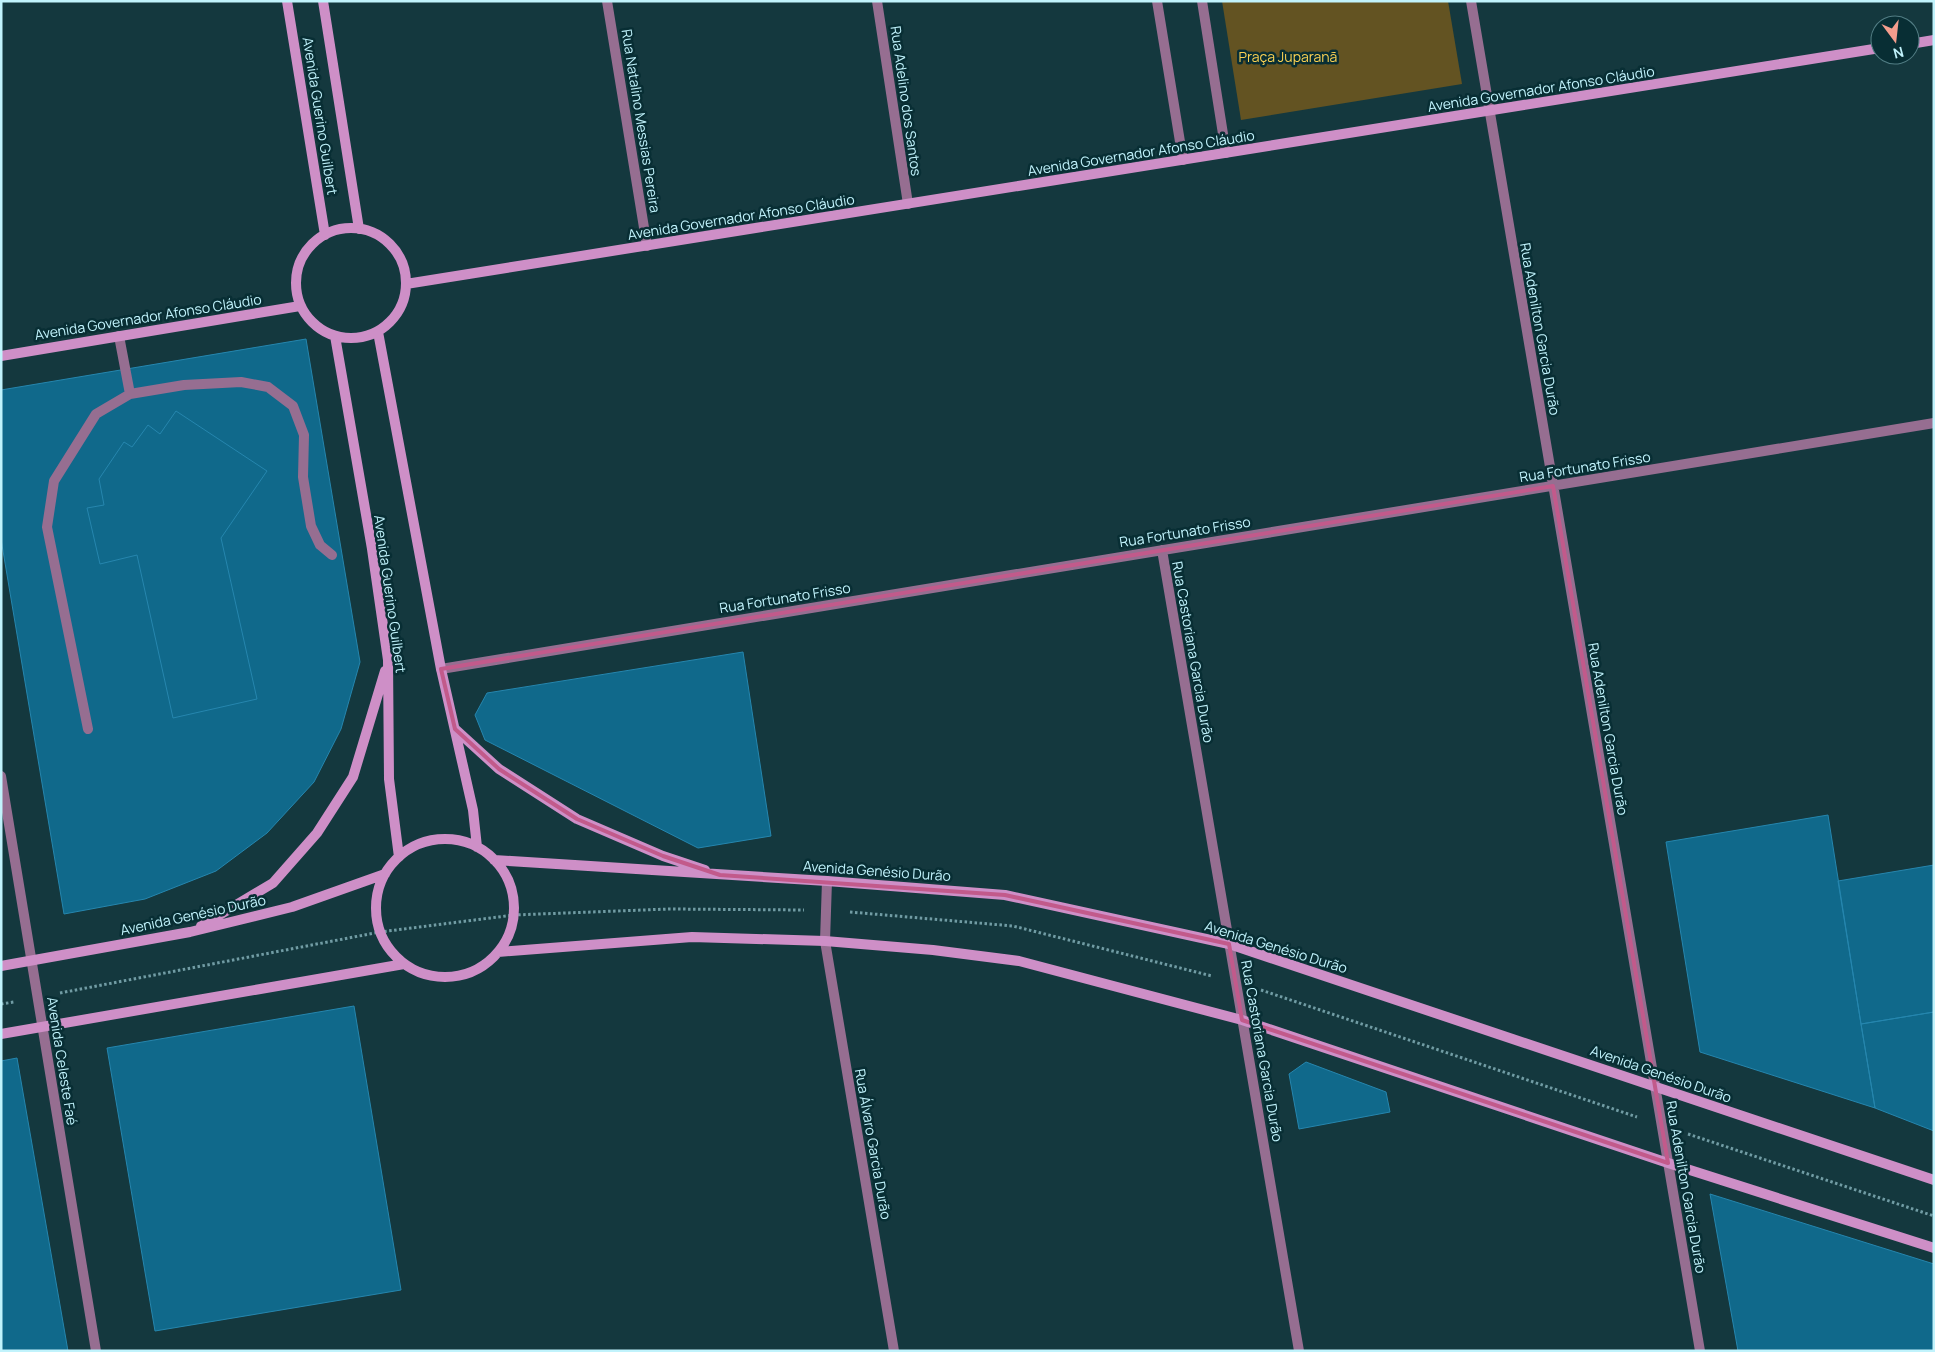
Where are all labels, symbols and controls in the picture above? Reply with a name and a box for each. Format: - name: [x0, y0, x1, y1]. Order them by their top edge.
- north arrow: [1870, 15, 1920, 65]
- street label: Rua Adelino dos Santos: [887, 25, 926, 177]
- street label: Rua Natalino Messias Pereira: [618, 28, 665, 214]
- street label: Avenida Guerino Guilbert: [299, 36, 342, 197]
- text: N: [1891, 43, 1906, 64]
- park label: Praça Juparanã: [1239, 47, 1337, 66]
- street label: Avenida Governador Afonso Cláudio: [1426, 61, 1656, 116]
- street label: Avenida Governador Afonso Cláudio: [1026, 125, 1256, 180]
- street label: Avenida Governador Afonso Cláudio: [626, 189, 856, 244]
- street label: Rua Adenilton Garcia Durão: [1516, 241, 1565, 417]
- street label: Avenida Governador Afonso Cláudio: [33, 289, 263, 344]
- street label: Rua Fortunato Frisso: [1518, 447, 1652, 486]
- street label: Rua Fortunato Frisso: [1118, 512, 1252, 551]
- street label: Avenida Guerino Guilbert: [370, 514, 411, 675]
- street label: Rua Castoriana Garcia Durão: [1168, 560, 1219, 744]
- street label: Rua Fortunato Frisso: [718, 578, 852, 617]
- street label: Rua Adenilton Garcia Durão: [1584, 641, 1633, 817]
- street label: Avenida Genésio Durão: [802, 856, 952, 885]
- street label: Avenida Genésio Durão: [118, 890, 267, 939]
- street label: Avenida Genésio Durão: [1203, 916, 1350, 977]
- street label: Rua Castoriana Garcia Durão: [1237, 959, 1288, 1143]
- street label: Avenida Celeste Faé: [43, 995, 82, 1126]
- street label: Avenida Genésio Durão: [1588, 1040, 1734, 1107]
- street label: Rua Álvaro Garcia Durão: [851, 1067, 896, 1221]
- street label: Rua Adenilton Garcia Durão: [1662, 1099, 1711, 1275]

